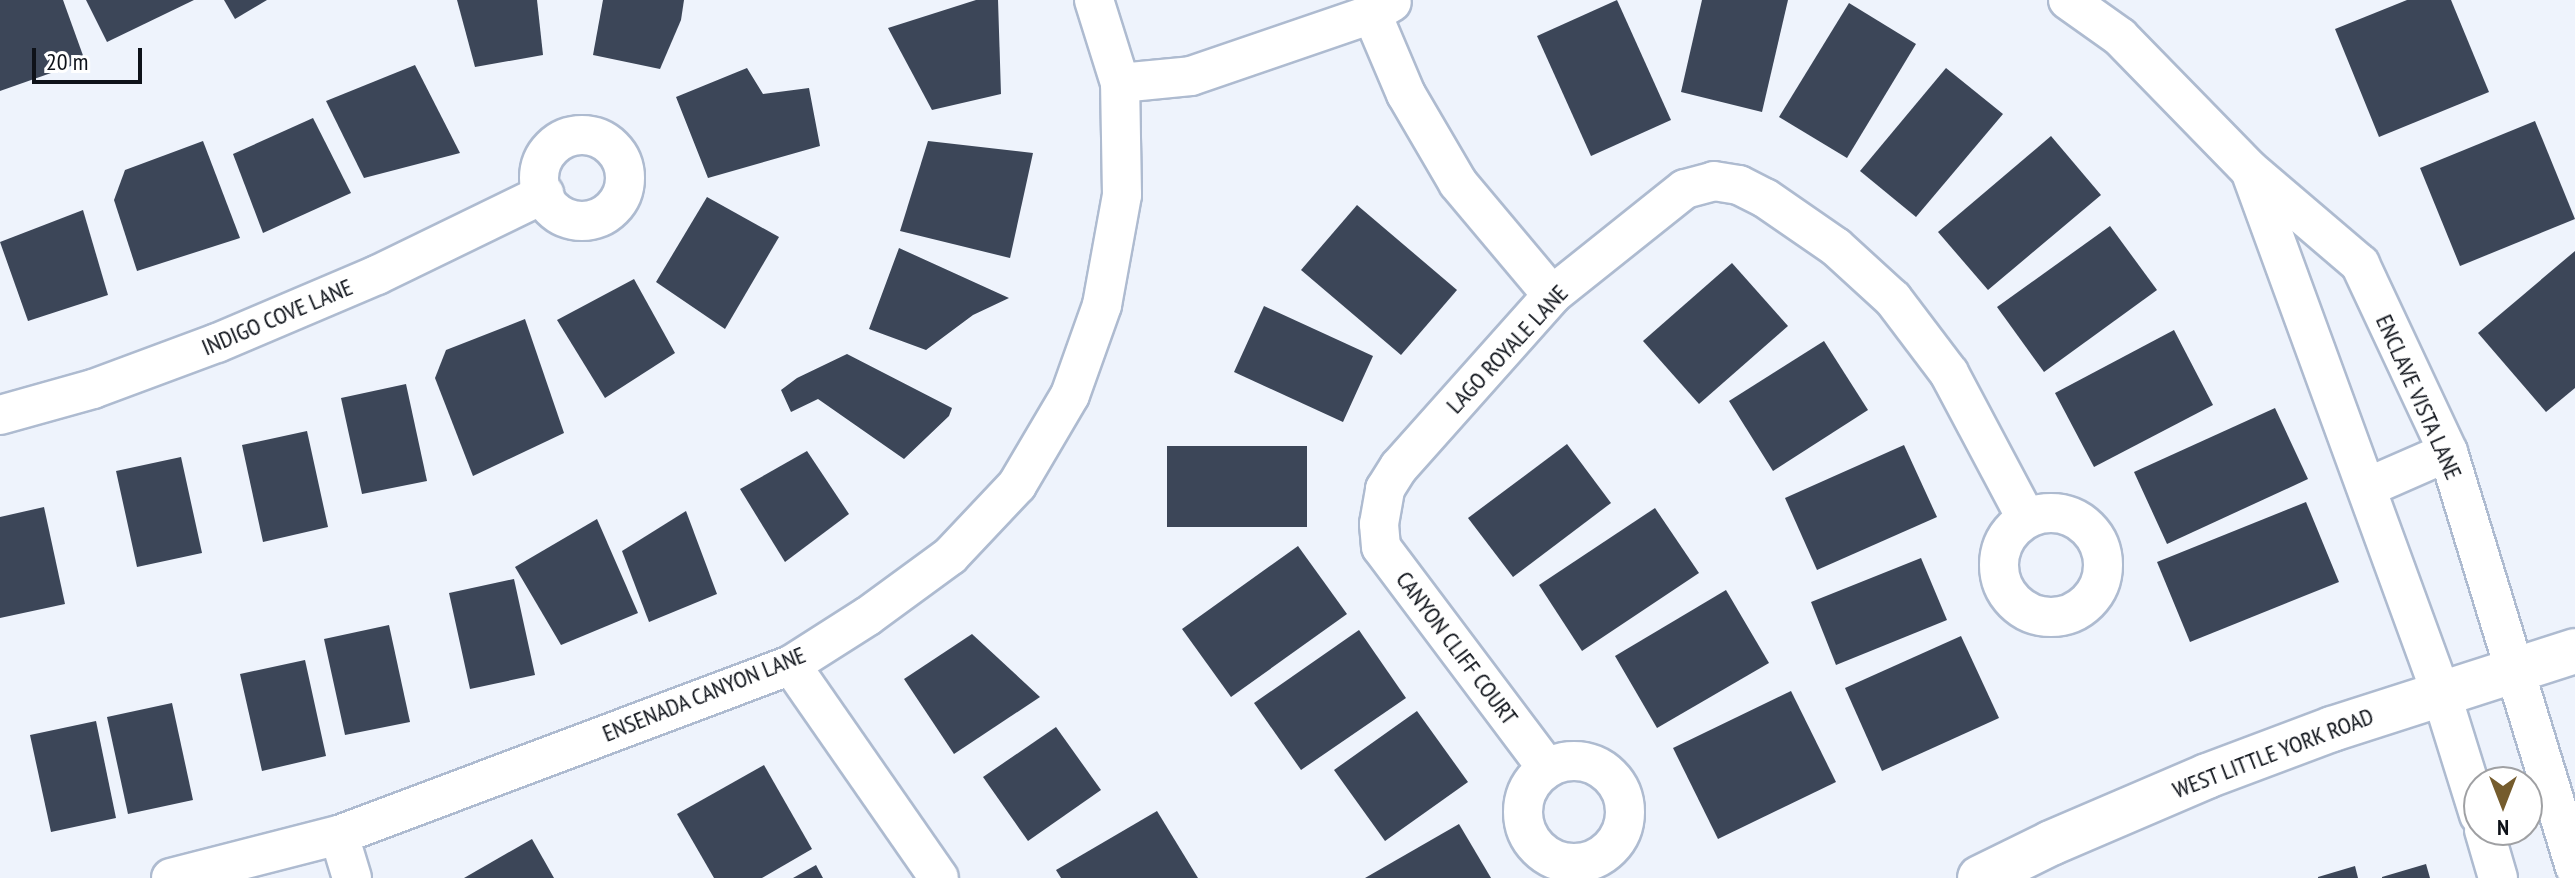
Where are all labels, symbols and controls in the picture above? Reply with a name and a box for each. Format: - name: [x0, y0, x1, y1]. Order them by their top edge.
- scale bar: [36, 32, 146, 82]
- text: 20 m: [46, 46, 88, 77]
- street label: INDIGO COVE LANE: [197, 272, 357, 362]
- street label: LAGO ROYALE LANE: [1440, 279, 1574, 419]
- street label: ENCLAVE VISTA LANE: [2370, 310, 2468, 484]
- street label: CANYON CLIFF COURT: [1390, 566, 1524, 730]
- street label: ENSENADA CANYON LANE: [598, 640, 810, 748]
- street label: WEST LITTLE YORK ROAD: [2168, 701, 2378, 805]
- north arrow: [2463, 766, 2543, 846]
- text: N: [2497, 814, 2509, 842]

